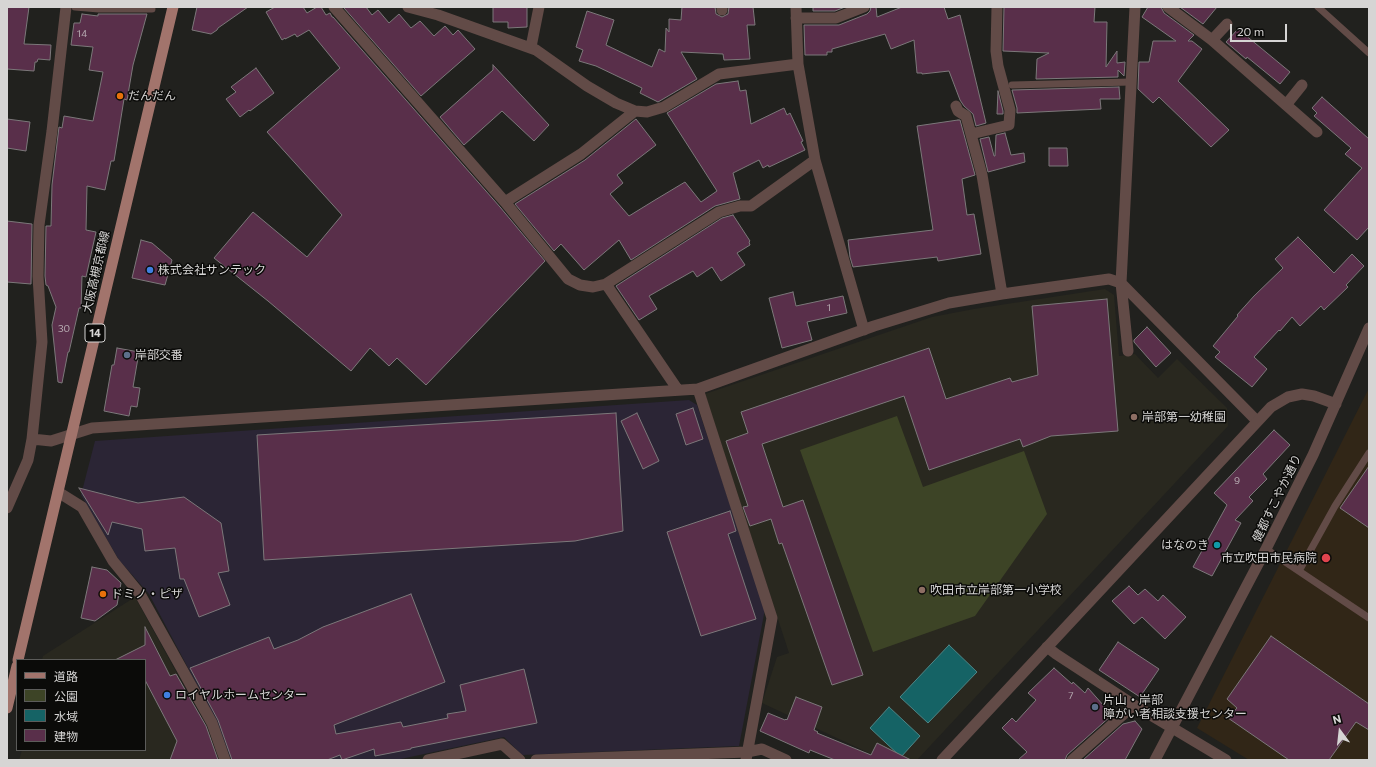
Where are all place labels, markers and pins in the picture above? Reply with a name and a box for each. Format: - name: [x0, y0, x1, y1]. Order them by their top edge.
- place label: だんだん: [128, 89, 176, 103]
- marker: だんだん: [115, 91, 125, 101]
- place label: 株式会社サンテック: [158, 263, 266, 277]
- marker: 株式会社サンテック: [145, 265, 155, 275]
- place label: 岸部交番: [135, 348, 183, 362]
- marker: 岸部交番: [122, 350, 132, 360]
- place label: 岸部第一幼稚園: [1142, 410, 1226, 424]
- marker: 岸部第一幼稚園: [1129, 412, 1139, 422]
- place label: はなのき: [1161, 538, 1209, 552]
- marker: はなのき: [1212, 540, 1222, 550]
- place label: 市立吹田市民病院: [1221, 551, 1317, 565]
- marker: 市立吹田市民病院: [1320, 552, 1332, 564]
- place label: 吹田市立岸部第一小学校: [930, 583, 1062, 597]
- marker: 吹田市立岸部第一小学校: [917, 585, 927, 595]
- place label: ドミノ・ピザ: [111, 587, 183, 601]
- marker: ドミノ・ピザ: [98, 589, 108, 599]
- place label: ロイヤルホームセンター: [175, 688, 307, 702]
- marker: ロイヤルホームセンター: [162, 690, 172, 700]
- place label: 片山・岸部 障がい者相談支援センター: [1103, 693, 1247, 721]
- marker: 片山・岸部 障がい者相談支援センター: [1090, 702, 1100, 712]

